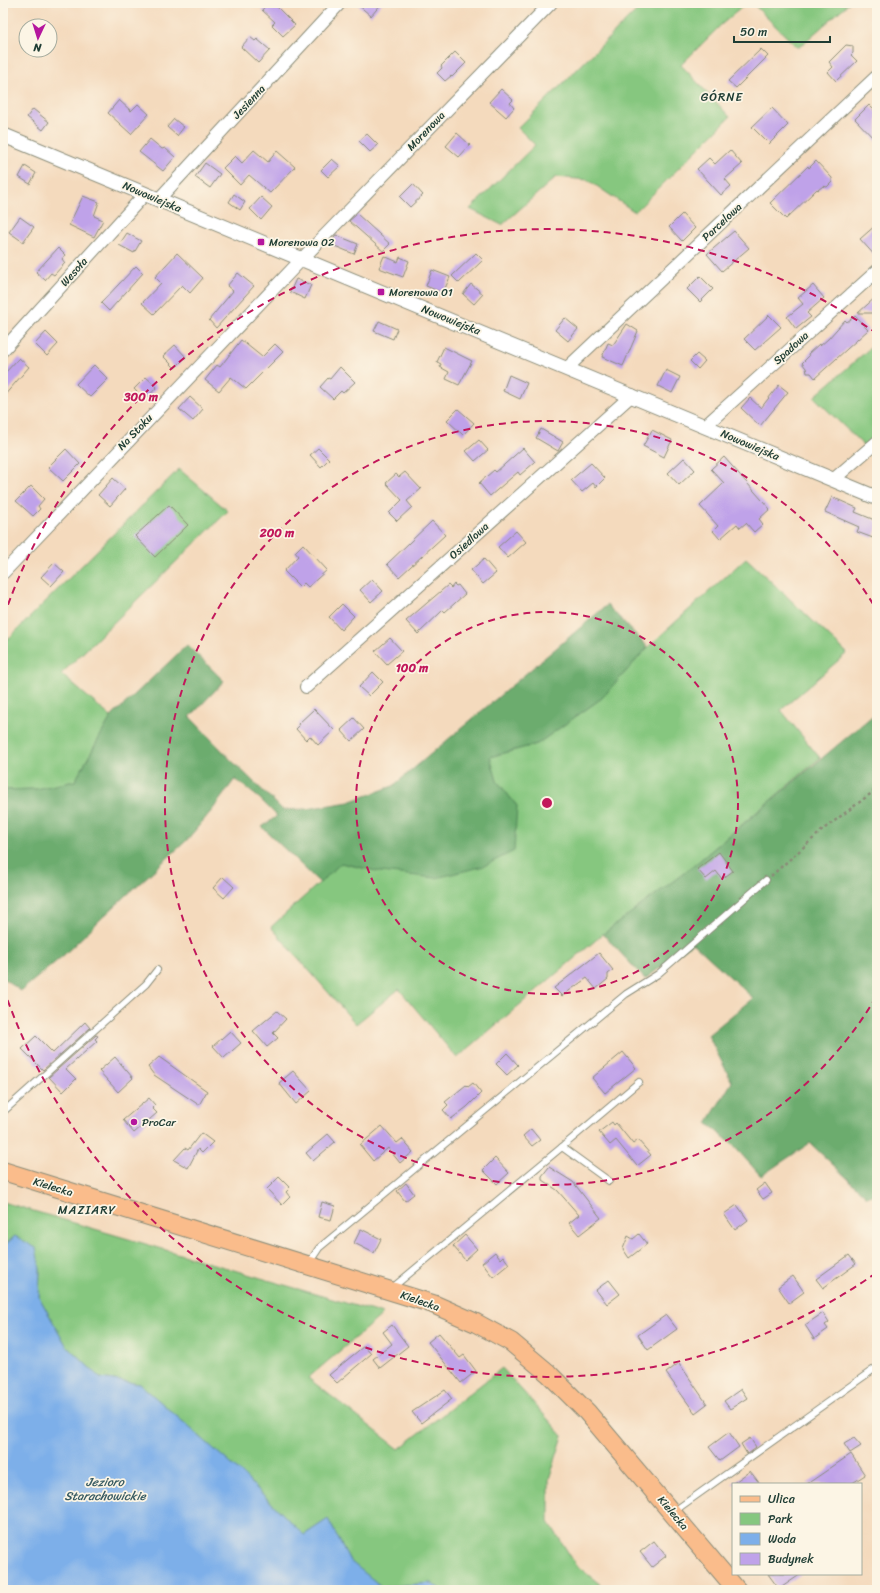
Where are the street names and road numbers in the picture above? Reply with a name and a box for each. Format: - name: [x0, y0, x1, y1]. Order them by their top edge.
- street label: Jesienna: [227, 80, 270, 124]
- street label: Morenowa: [402, 106, 450, 155]
- street label: Nowowiejska: [120, 176, 185, 218]
- street label: Parcelowa: [697, 198, 747, 246]
- street label: Wesoła: [56, 253, 93, 291]
- street label: Nowowiejska: [419, 300, 484, 341]
- street label: Spadowa: [769, 326, 814, 369]
- street label: Na Stoku: [113, 409, 158, 455]
- street label: Nowowiejska: [718, 424, 783, 466]
- street label: Osiedlowa: [445, 517, 494, 564]
- street label: Kielecka: [31, 1172, 76, 1202]
- street label: Kielecka: [398, 1285, 443, 1317]
- street label: Kielecka: [653, 1491, 694, 1535]

